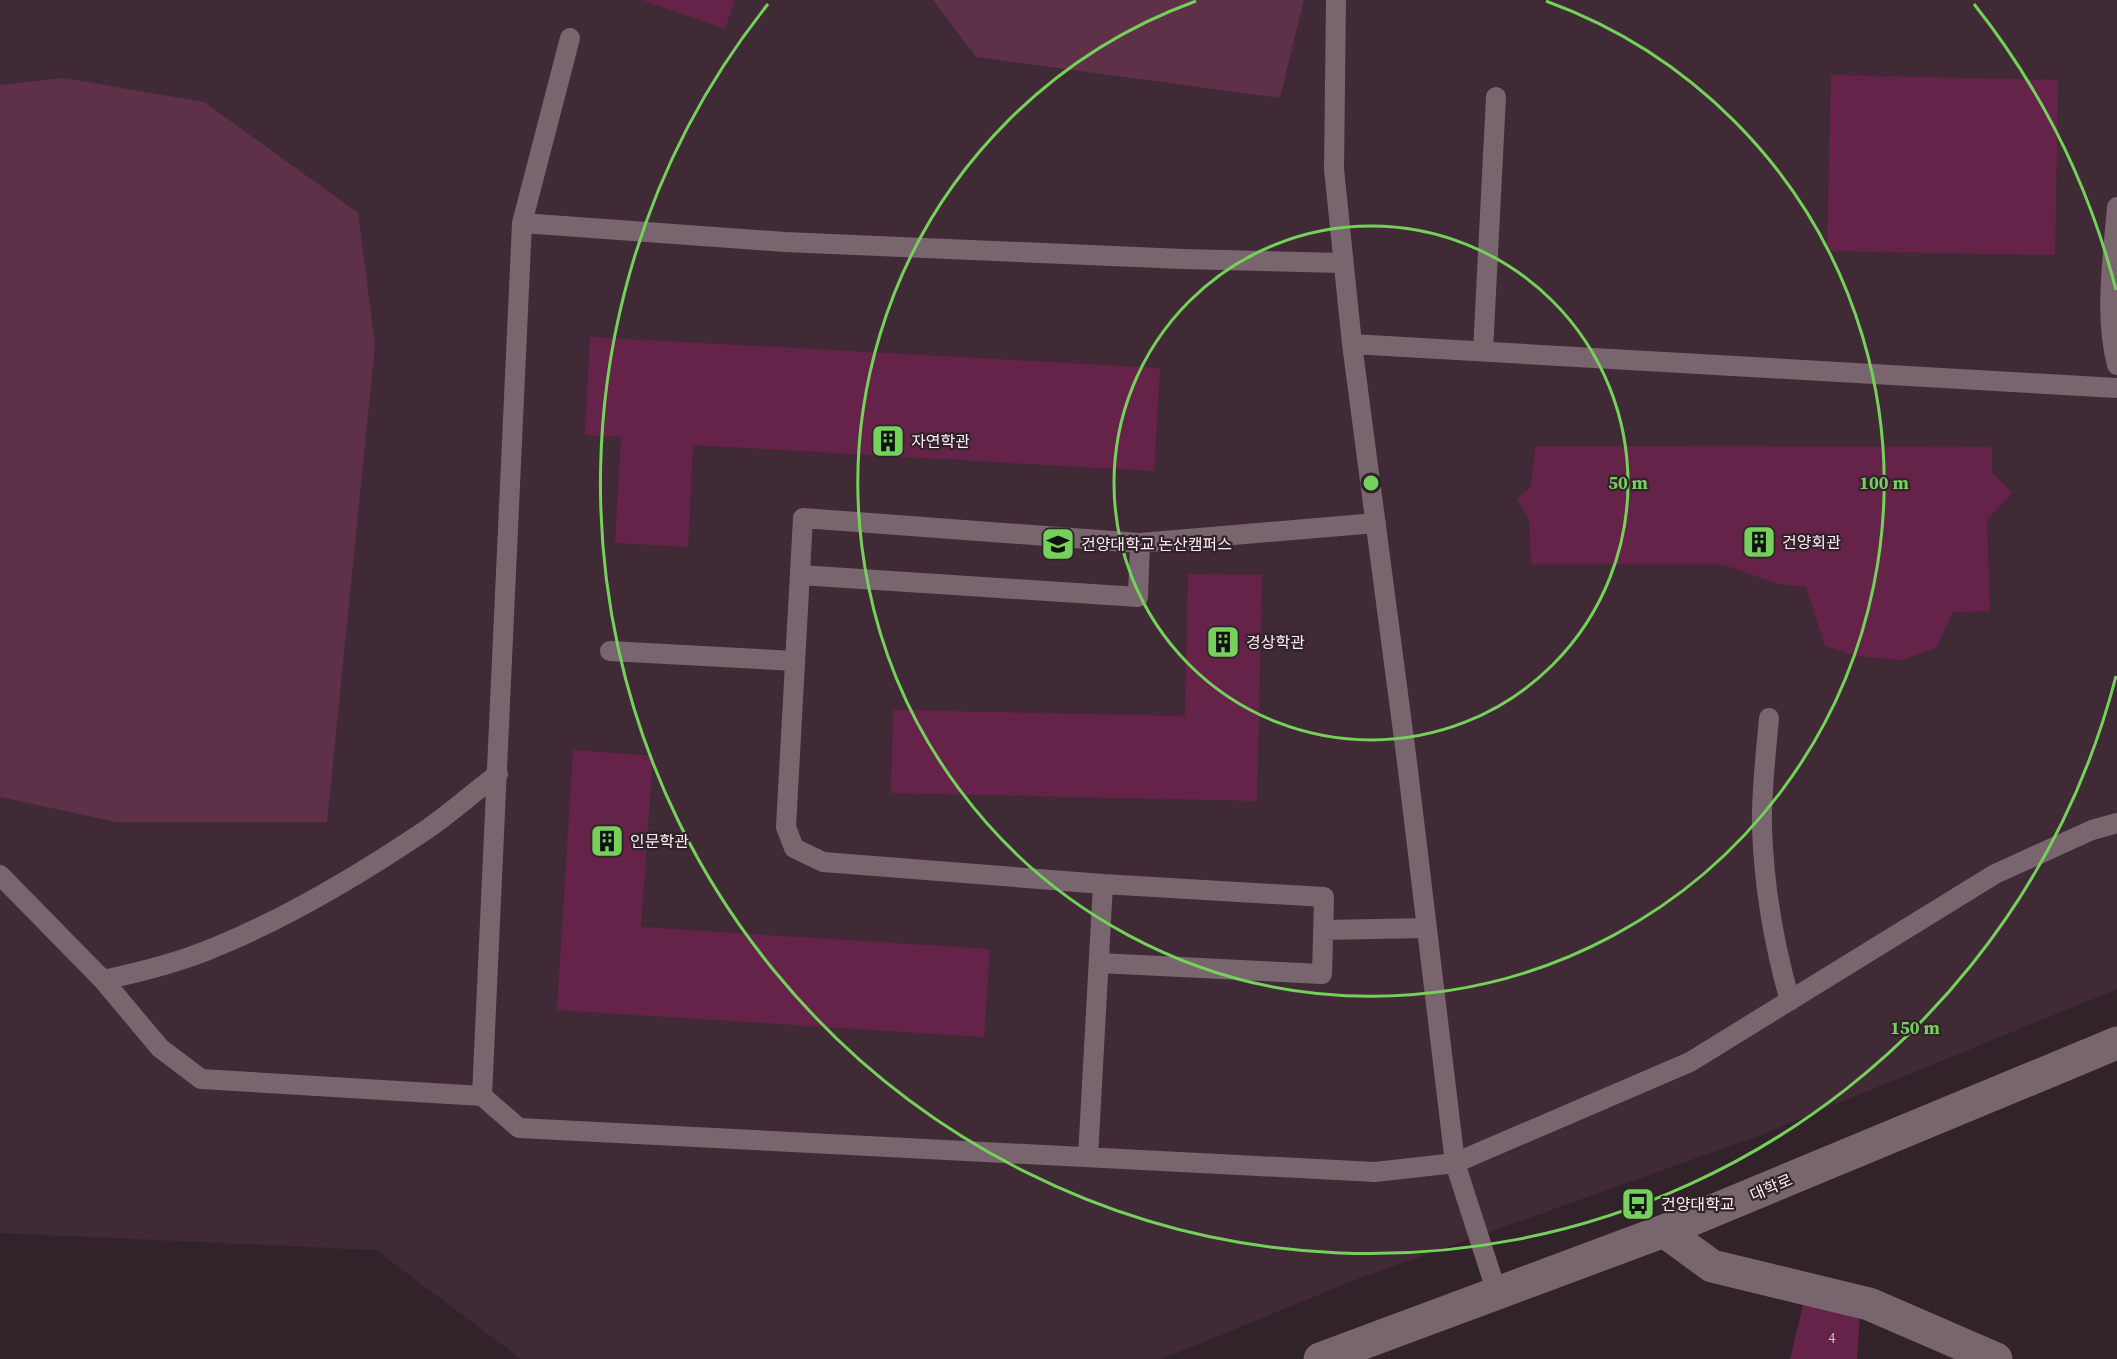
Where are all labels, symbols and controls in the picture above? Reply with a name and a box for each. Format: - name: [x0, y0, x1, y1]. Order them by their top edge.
- building icon: 자연학관: [870, 423, 906, 459]
- place label: 자연학관: [911, 430, 970, 452]
- text: 50 m: [1608, 470, 1648, 495]
- text: 100 m: [1859, 470, 1909, 495]
- centre of rings: [1361, 473, 1381, 493]
- building icon: 건양회관: [1741, 524, 1777, 560]
- school or university icon: 건양대학교 논산캠퍼스: [1040, 526, 1076, 562]
- place label: 건양회관: [1782, 531, 1841, 553]
- place label: 건양대학교 논산캠퍼스: [1081, 533, 1232, 555]
- building icon: 경상학관: [1205, 624, 1241, 660]
- place label: 경상학관: [1246, 631, 1305, 653]
- building icon: 인문학관: [589, 823, 625, 859]
- place label: 인문학관: [630, 830, 689, 852]
- text: 150 m: [1890, 1015, 1940, 1040]
- street label: 대학로: [1746, 1168, 1796, 1206]
- bus stop icon: 건양대학교: [1620, 1186, 1656, 1222]
- place label: 건양대학교: [1661, 1193, 1735, 1215]
- house number: 4: [1829, 1328, 1836, 1348]

